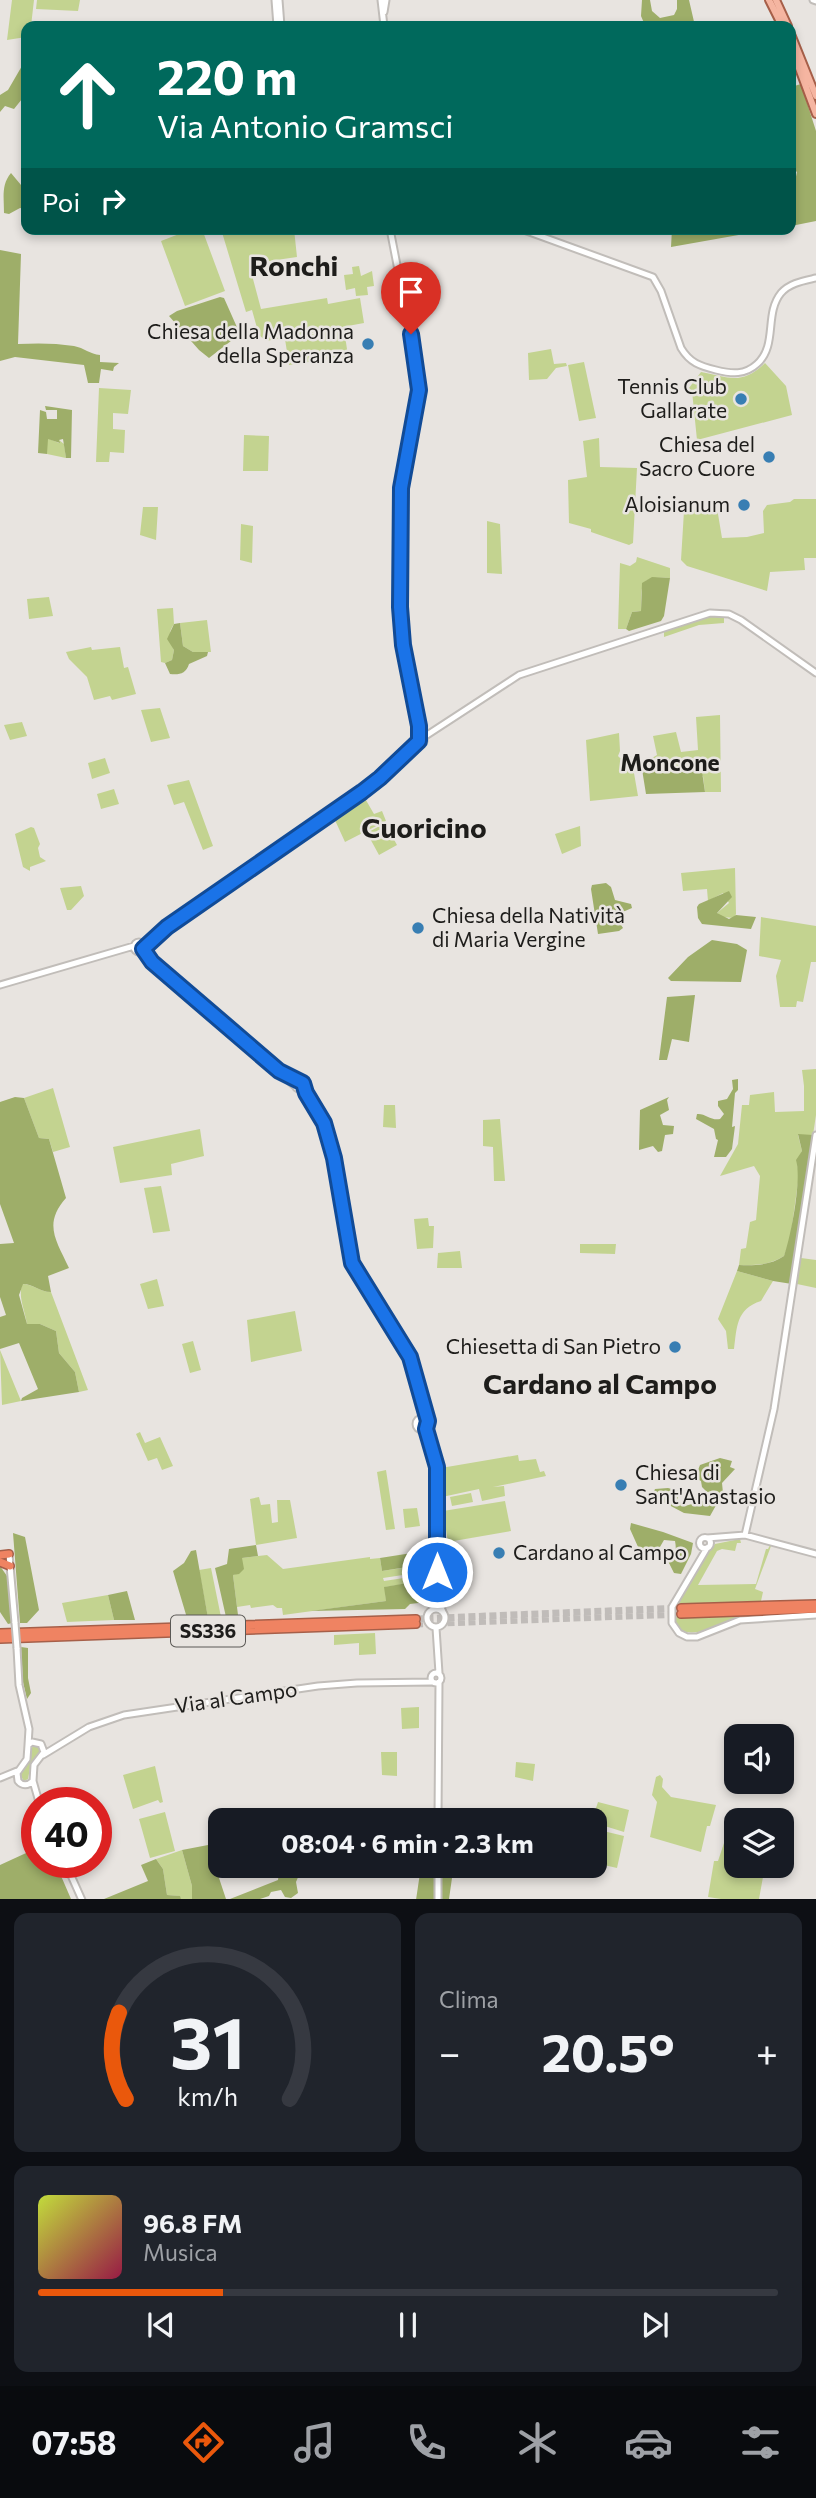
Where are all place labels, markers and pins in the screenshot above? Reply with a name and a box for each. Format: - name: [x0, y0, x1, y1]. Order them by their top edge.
- pin: [381, 262, 441, 334]
- place label: Chiesa della Madonna della Speranza: [147, 318, 354, 367]
- marker: Chiesa della Madonna della Speranza: [360, 336, 376, 352]
- place label: Tennis Club Gallarate: [617, 373, 727, 422]
- marker: Tennis Club Gallarate: [733, 391, 749, 407]
- place label: Chiesa del Sacro Cuore: [639, 431, 755, 480]
- marker: Chiesa del Sacro Cuore: [761, 449, 777, 465]
- place label: Aloisianum: [624, 491, 730, 516]
- marker: Aloisianum: [736, 497, 752, 513]
- place label: Chiesa della Natività di Maria Vergine: [432, 902, 625, 951]
- marker: Chiesa della Natività di Maria Vergine: [410, 920, 426, 936]
- place label: Chiesetta di San Pietro: [446, 1333, 661, 1358]
- marker: Chiesetta di San Pietro: [667, 1339, 683, 1355]
- place label: Chiesa di Sant'Anastasio: [635, 1459, 776, 1508]
- marker: Chiesa di Sant'Anastasio: [613, 1477, 629, 1493]
- place label: Cardano al Campo: [513, 1539, 687, 1564]
- marker: Cardano al Campo: [491, 1545, 507, 1561]

